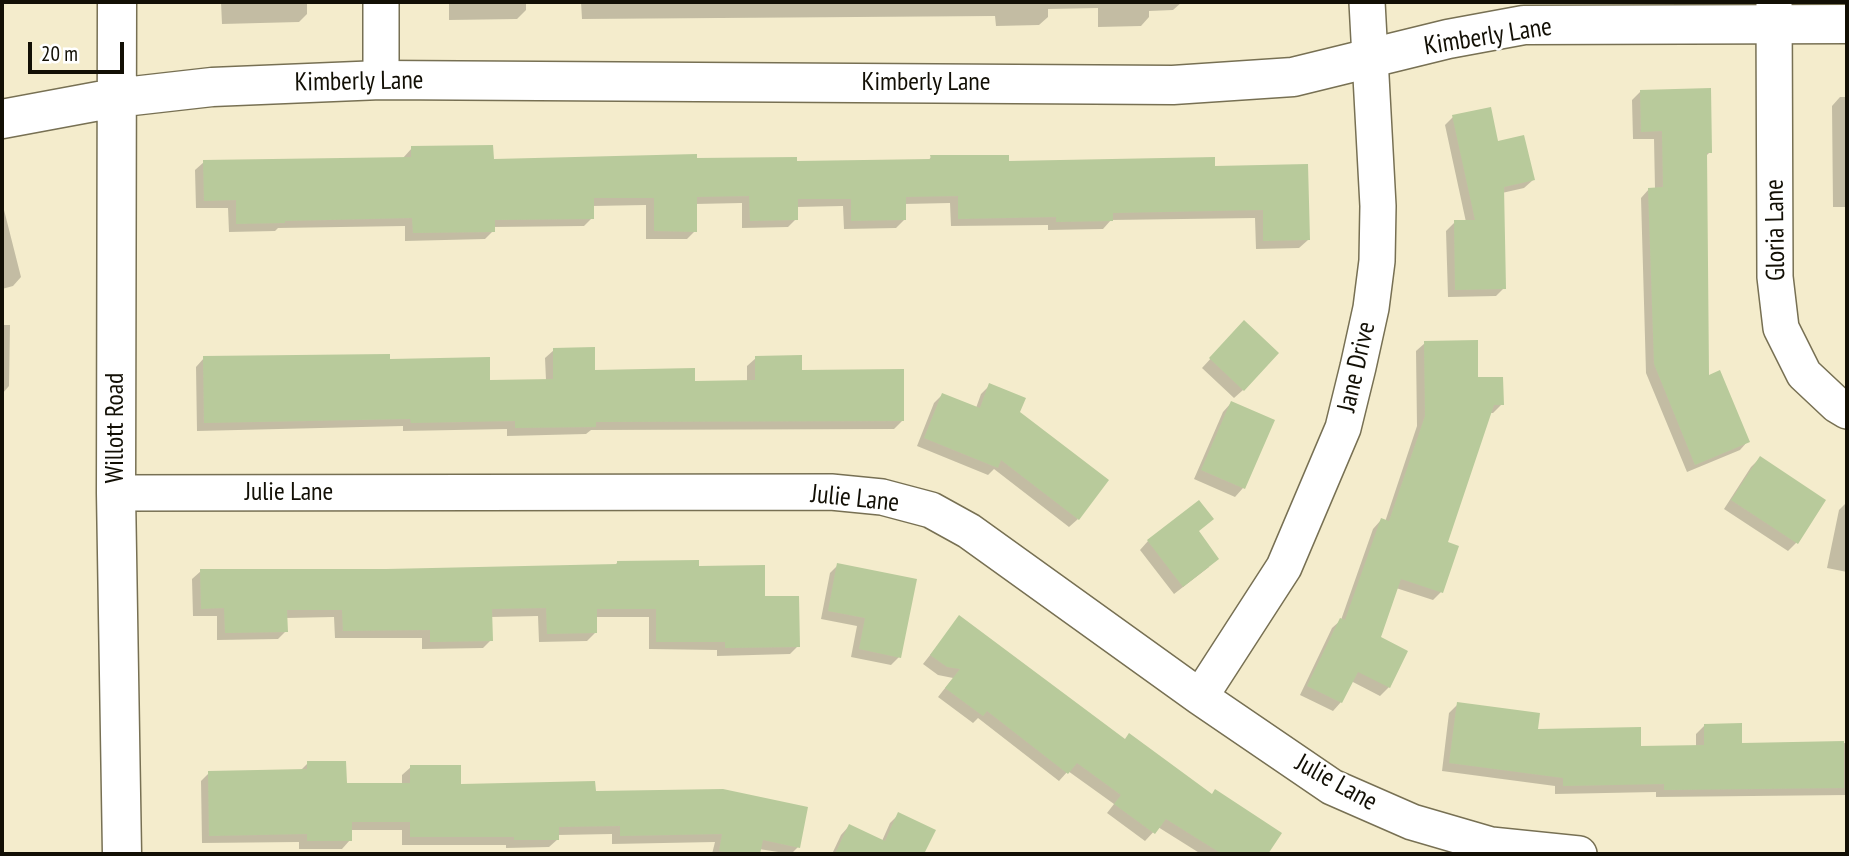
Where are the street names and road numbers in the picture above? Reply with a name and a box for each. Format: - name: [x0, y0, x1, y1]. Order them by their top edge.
- street label: Kimberly Lane: [1422, 12, 1554, 62]
- street label: Kimberly Lane: [294, 65, 424, 99]
- street label: Kimberly Lane: [862, 67, 990, 99]
- street label: Gloria Lane: [1760, 179, 1792, 281]
- street label: Jane Drive: [1332, 319, 1382, 415]
- street label: Willott Road: [100, 373, 132, 483]
- street label: Julie Lane: [245, 477, 333, 509]
- street label: Julie Lane: [809, 479, 901, 519]
- street label: Julie Lane: [1290, 748, 1382, 818]

